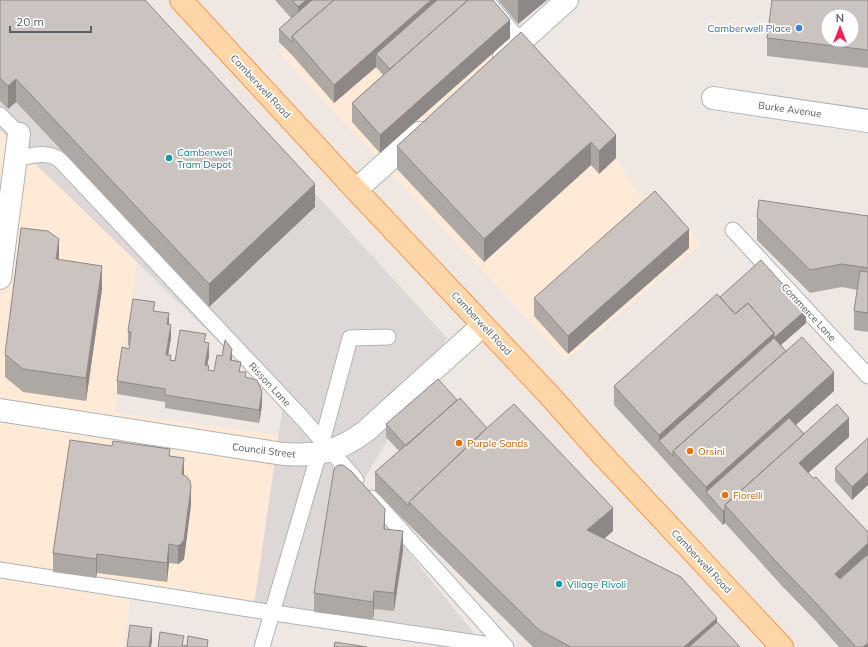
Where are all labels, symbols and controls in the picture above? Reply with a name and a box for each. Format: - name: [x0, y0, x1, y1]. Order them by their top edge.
- scale bar: [10, 8, 91, 34]
- north arrow: [820, 8, 860, 48]
- text: N: [836, 11, 844, 25]
- text: 20 m: [16, 14, 44, 29]
- place label: Camberwell Place: [708, 22, 791, 35]
- marker: Camberwell Place: [794, 23, 804, 33]
- street label: Camberwell Road: [228, 52, 294, 121]
- street label: Burke Avenue: [757, 99, 823, 120]
- place label: Camberwell Tram Depot: [177, 146, 233, 171]
- marker: Camberwell Tram Depot: [164, 153, 174, 163]
- street label: Commerce Lane: [779, 281, 839, 344]
- street label: Camberwell Road: [449, 289, 515, 358]
- street label: Risson Lane: [246, 359, 294, 409]
- place label: Purple Sands: [467, 437, 528, 450]
- marker: Purple Sands: [454, 438, 464, 448]
- street label: Council Street: [231, 440, 297, 461]
- place label: Orsini: [698, 445, 725, 458]
- marker: Orsini: [685, 446, 695, 456]
- place label: Fiorelli: [733, 489, 763, 502]
- marker: Fiorelli: [720, 490, 730, 500]
- street label: Camberwell Road: [669, 527, 735, 596]
- place label: Village Rivoli: [567, 578, 626, 591]
- marker: Village Rivoli: [554, 579, 564, 589]

